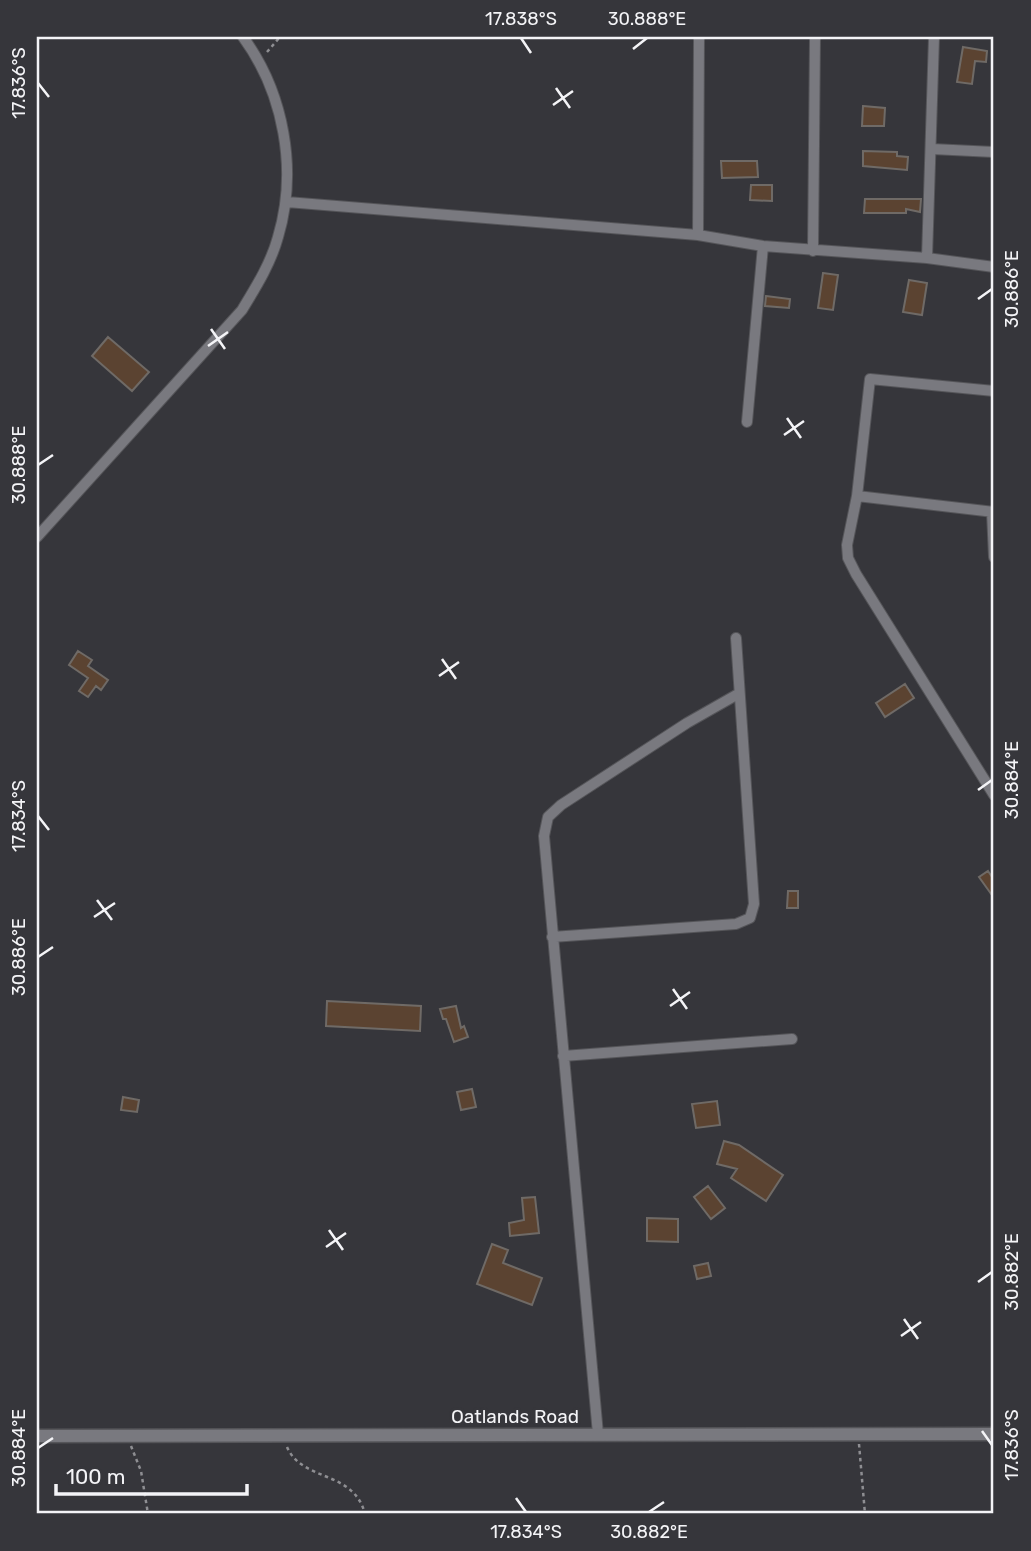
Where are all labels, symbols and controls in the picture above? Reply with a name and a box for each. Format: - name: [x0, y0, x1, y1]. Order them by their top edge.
- text: 17.838°S: [485, 8, 557, 30]
- text: 30.888°E: [608, 8, 686, 30]
- text: 17.836°S: [8, 47, 30, 119]
- text: 30.886°E: [1001, 250, 1023, 328]
- text: 30.888°E: [8, 426, 30, 504]
- text: 30.884°E: [1001, 741, 1023, 819]
- text: 17.834°S: [8, 780, 30, 852]
- text: 30.886°E: [8, 918, 30, 996]
- text: 30.882°E: [1001, 1233, 1023, 1311]
- street label: Oatlands Road: [451, 1405, 579, 1428]
- text: 30.884°E: [8, 1409, 30, 1487]
- text: 17.836°S: [1001, 1409, 1023, 1481]
- scale bar: [56, 1453, 247, 1497]
- text: 100 m: [66, 1464, 125, 1489]
- text: 17.834°S: [490, 1521, 562, 1543]
- text: 30.882°E: [610, 1521, 688, 1543]

